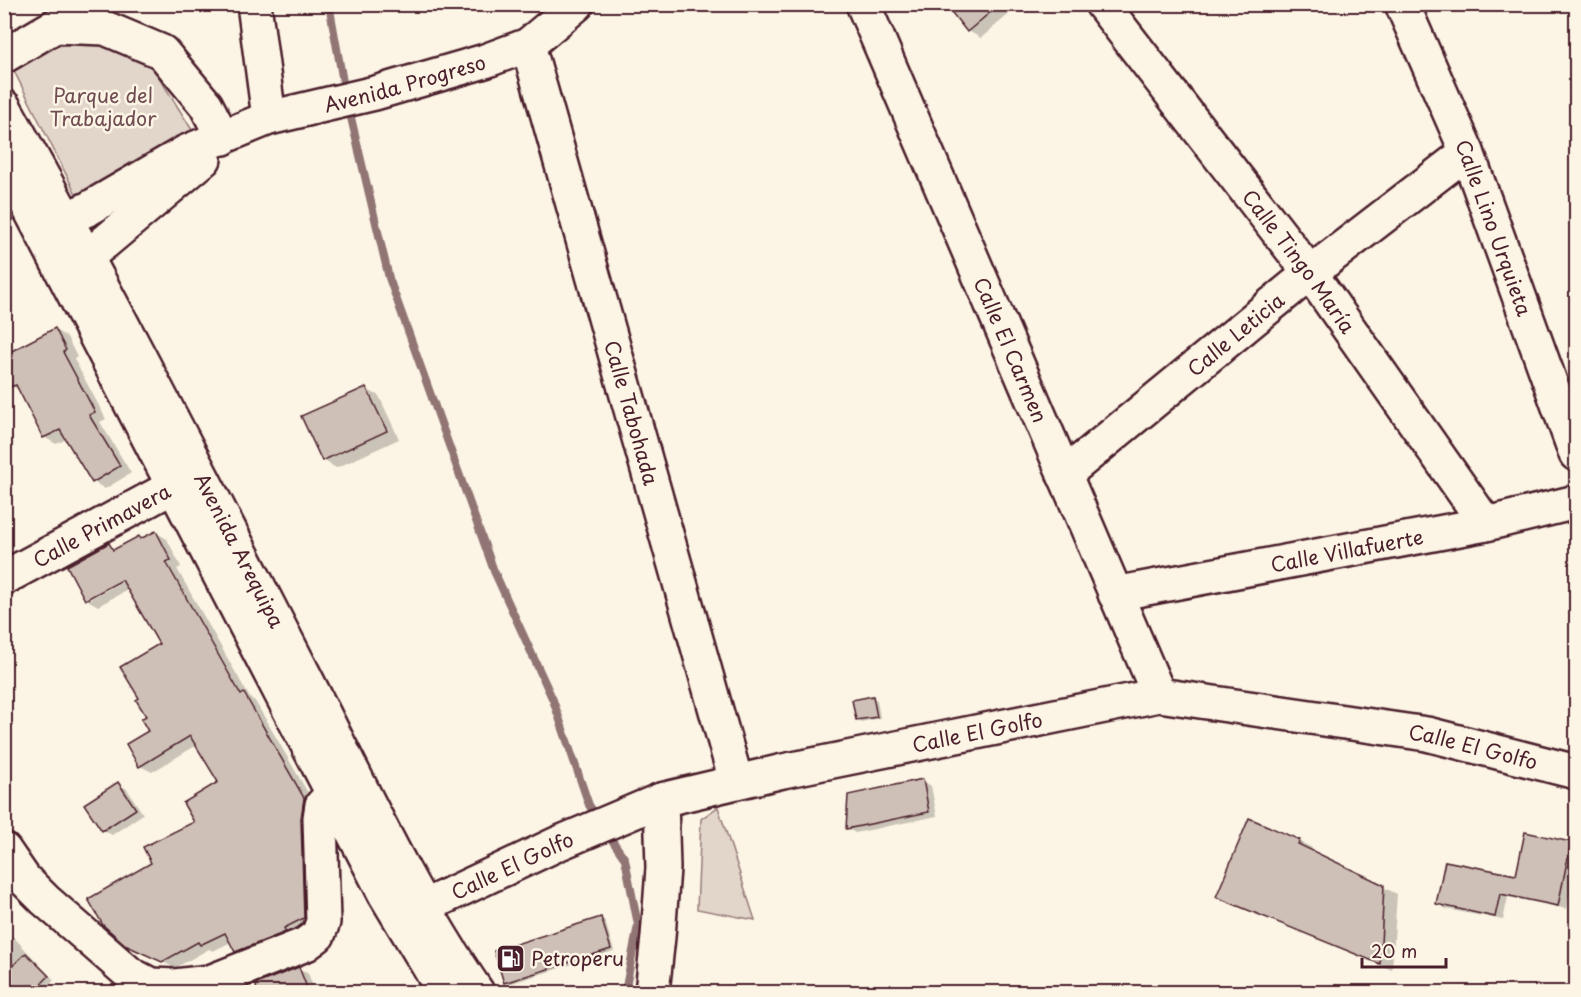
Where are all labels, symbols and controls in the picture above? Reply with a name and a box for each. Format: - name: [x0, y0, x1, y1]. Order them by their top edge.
- street label: Avenida Progreso: [321, 47, 489, 120]
- park label: Parque del Trabajador: [50, 80, 157, 133]
- street label: Calle Lino Urquieta: [1448, 135, 1540, 321]
- street label: Calle Tingo María: [1235, 183, 1363, 340]
- street label: Calle El Carmen: [967, 272, 1055, 427]
- street label: Calle Leticia: [1180, 285, 1291, 383]
- street label: Calle Tabohada: [597, 337, 667, 489]
- street label: Avenida Arequipa: [187, 467, 292, 633]
- street label: Calle Primavera: [27, 475, 177, 575]
- street label: Calle Villafuerte: [1268, 521, 1426, 579]
- street label: Calle El Golfo: [909, 704, 1045, 760]
- street label: Calle El Golfo: [1407, 717, 1541, 777]
- street label: Calle El Golfo: [446, 824, 578, 907]
- scale bar: [1362, 931, 1446, 969]
- text: 20 m: [1371, 937, 1417, 964]
- fuel station icon: Petroperu: [494, 942, 526, 974]
- place label: Petroperu: [531, 943, 624, 973]

